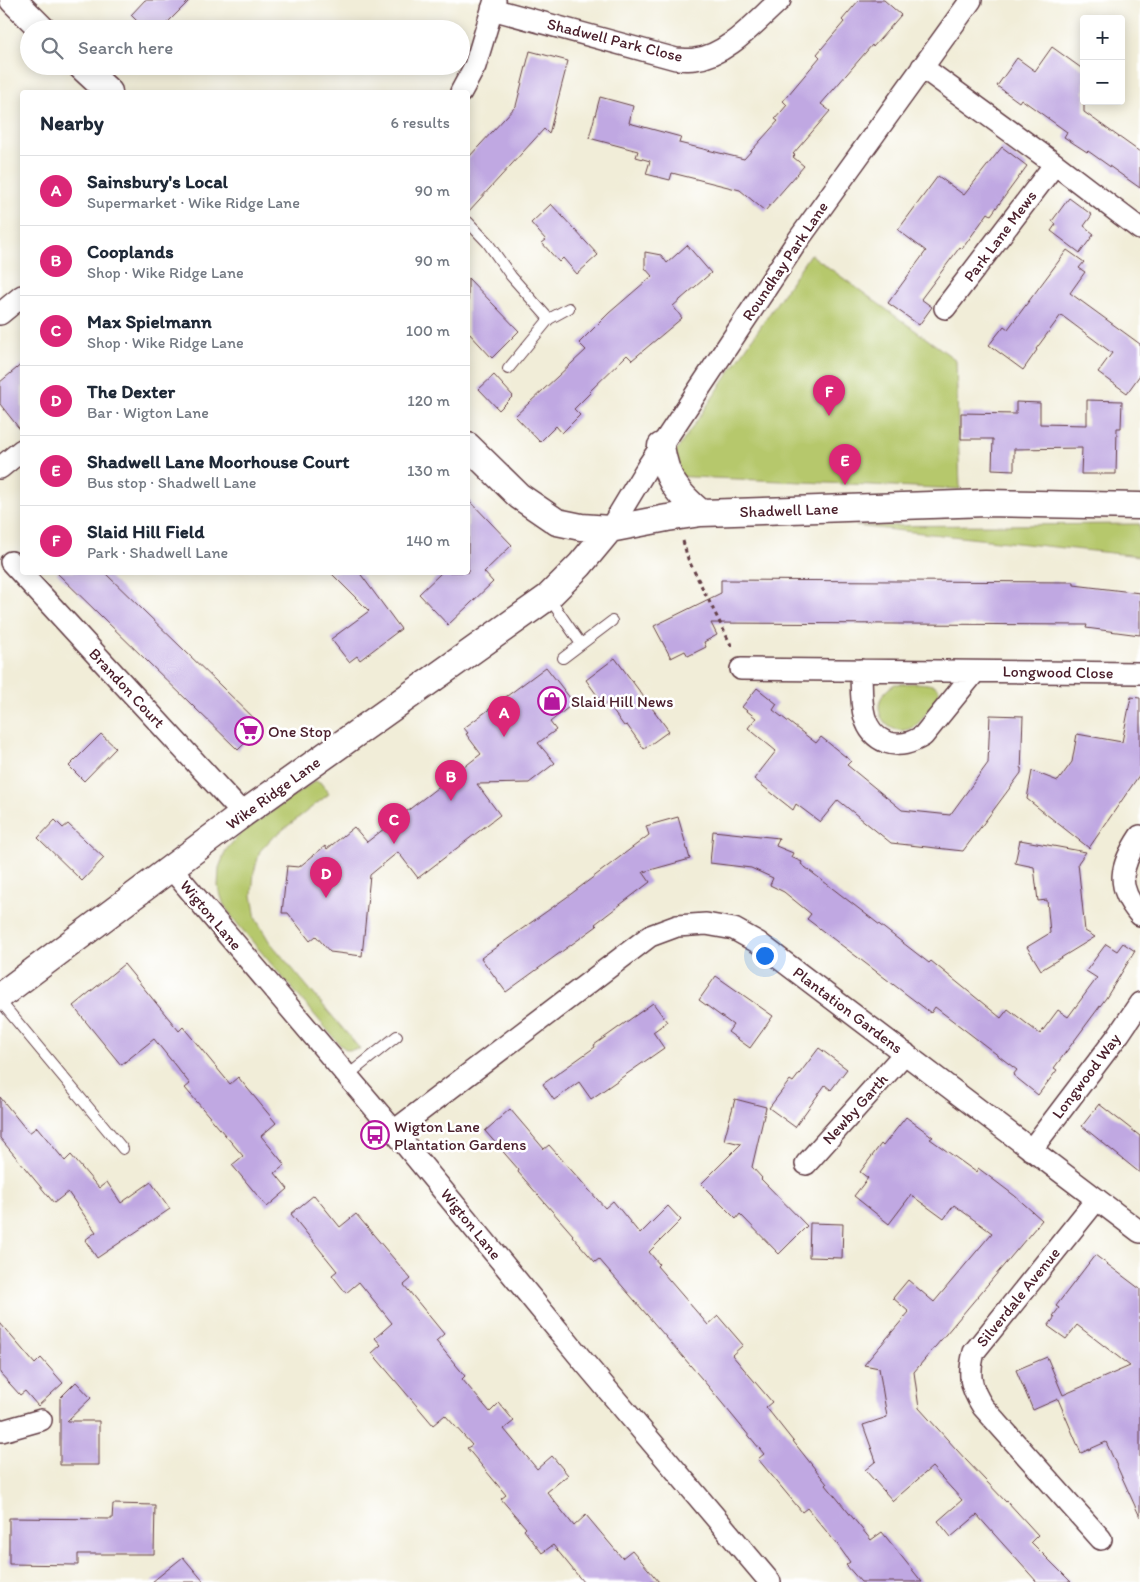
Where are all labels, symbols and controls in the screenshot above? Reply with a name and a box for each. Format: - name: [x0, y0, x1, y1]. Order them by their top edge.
- street label: Shadwell Park Close: [545, 14, 685, 66]
- map controls: [1080, 15, 1125, 105]
- button: +: [1080, 15, 1125, 60]
- search box: [20, 20, 470, 75]
- icon: search: [38, 34, 66, 62]
- text: Search here: [78, 36, 173, 59]
- button: −: [1080, 60, 1125, 105]
- text: Nearby: [40, 110, 104, 135]
- text: 6 results: [390, 113, 450, 132]
- text: Sainsbury's Local: [87, 170, 228, 193]
- text: A: [51, 181, 61, 200]
- text: 90 m: [415, 181, 450, 200]
- street label: Park Lane Mews: [959, 187, 1041, 285]
- text: Supermarket · Wike Ridge Lane: [87, 193, 300, 212]
- street label: Roundhay Park Lane: [738, 198, 832, 324]
- text: Cooplands: [87, 240, 174, 263]
- text: B: [51, 251, 61, 270]
- text: 90 m: [415, 251, 450, 270]
- text: Shop · Wike Ridge Lane: [87, 263, 244, 282]
- text: Max Spielmann: [87, 310, 212, 333]
- text: C: [51, 321, 61, 340]
- text: 100 m: [406, 321, 450, 340]
- text: Shop · Wike Ridge Lane: [87, 333, 244, 352]
- pin: F: [813, 375, 845, 416]
- text: The Dexter: [87, 380, 175, 403]
- text: D: [51, 391, 61, 410]
- text: 120 m: [407, 391, 450, 410]
- text: Bar · Wigton Lane: [87, 403, 209, 422]
- pin: E: [829, 444, 861, 485]
- text: Shadwell Lane Moorhouse Court: [87, 450, 349, 473]
- text: E: [52, 461, 60, 480]
- text: 130 m: [407, 461, 450, 480]
- text: Bus stop · Shadwell Lane: [87, 473, 256, 492]
- street label: Shadwell Lane: [739, 499, 839, 521]
- text: Slaid Hill Field: [87, 520, 205, 543]
- text: F: [52, 531, 60, 550]
- text: 140 m: [406, 531, 450, 550]
- text: Park · Shadwell Lane: [87, 543, 228, 562]
- street label: Brandon Court: [85, 644, 169, 732]
- street label: Longwood Close: [1002, 662, 1114, 682]
- shop icon: Slaid Hill News: [537, 686, 567, 716]
- place label: Slaid Hill News: [571, 692, 673, 711]
- pin: A: [488, 696, 520, 737]
- supermarket icon: One Stop: [234, 716, 264, 746]
- place label: One Stop: [268, 722, 331, 741]
- street label: Wike Ridge Lane: [222, 752, 324, 834]
- pin: B: [435, 760, 467, 801]
- pin: C: [378, 803, 410, 844]
- pin: D: [310, 857, 342, 898]
- street label: Wigton Lane: [176, 876, 246, 954]
- your location: [752, 943, 778, 969]
- street label: Plantation Gardens: [789, 963, 907, 1057]
- street label: Longwood Way: [1048, 1029, 1125, 1122]
- street label: Newby Garth: [818, 1069, 892, 1148]
- place label: Wigton Lane Plantation Gardens: [394, 1117, 526, 1154]
- bus stop icon: Wigton Lane Plantation Gardens: [360, 1120, 390, 1150]
- street label: Wigton Lane: [437, 1185, 505, 1263]
- street label: Silverdale Avenue: [972, 1243, 1064, 1351]

